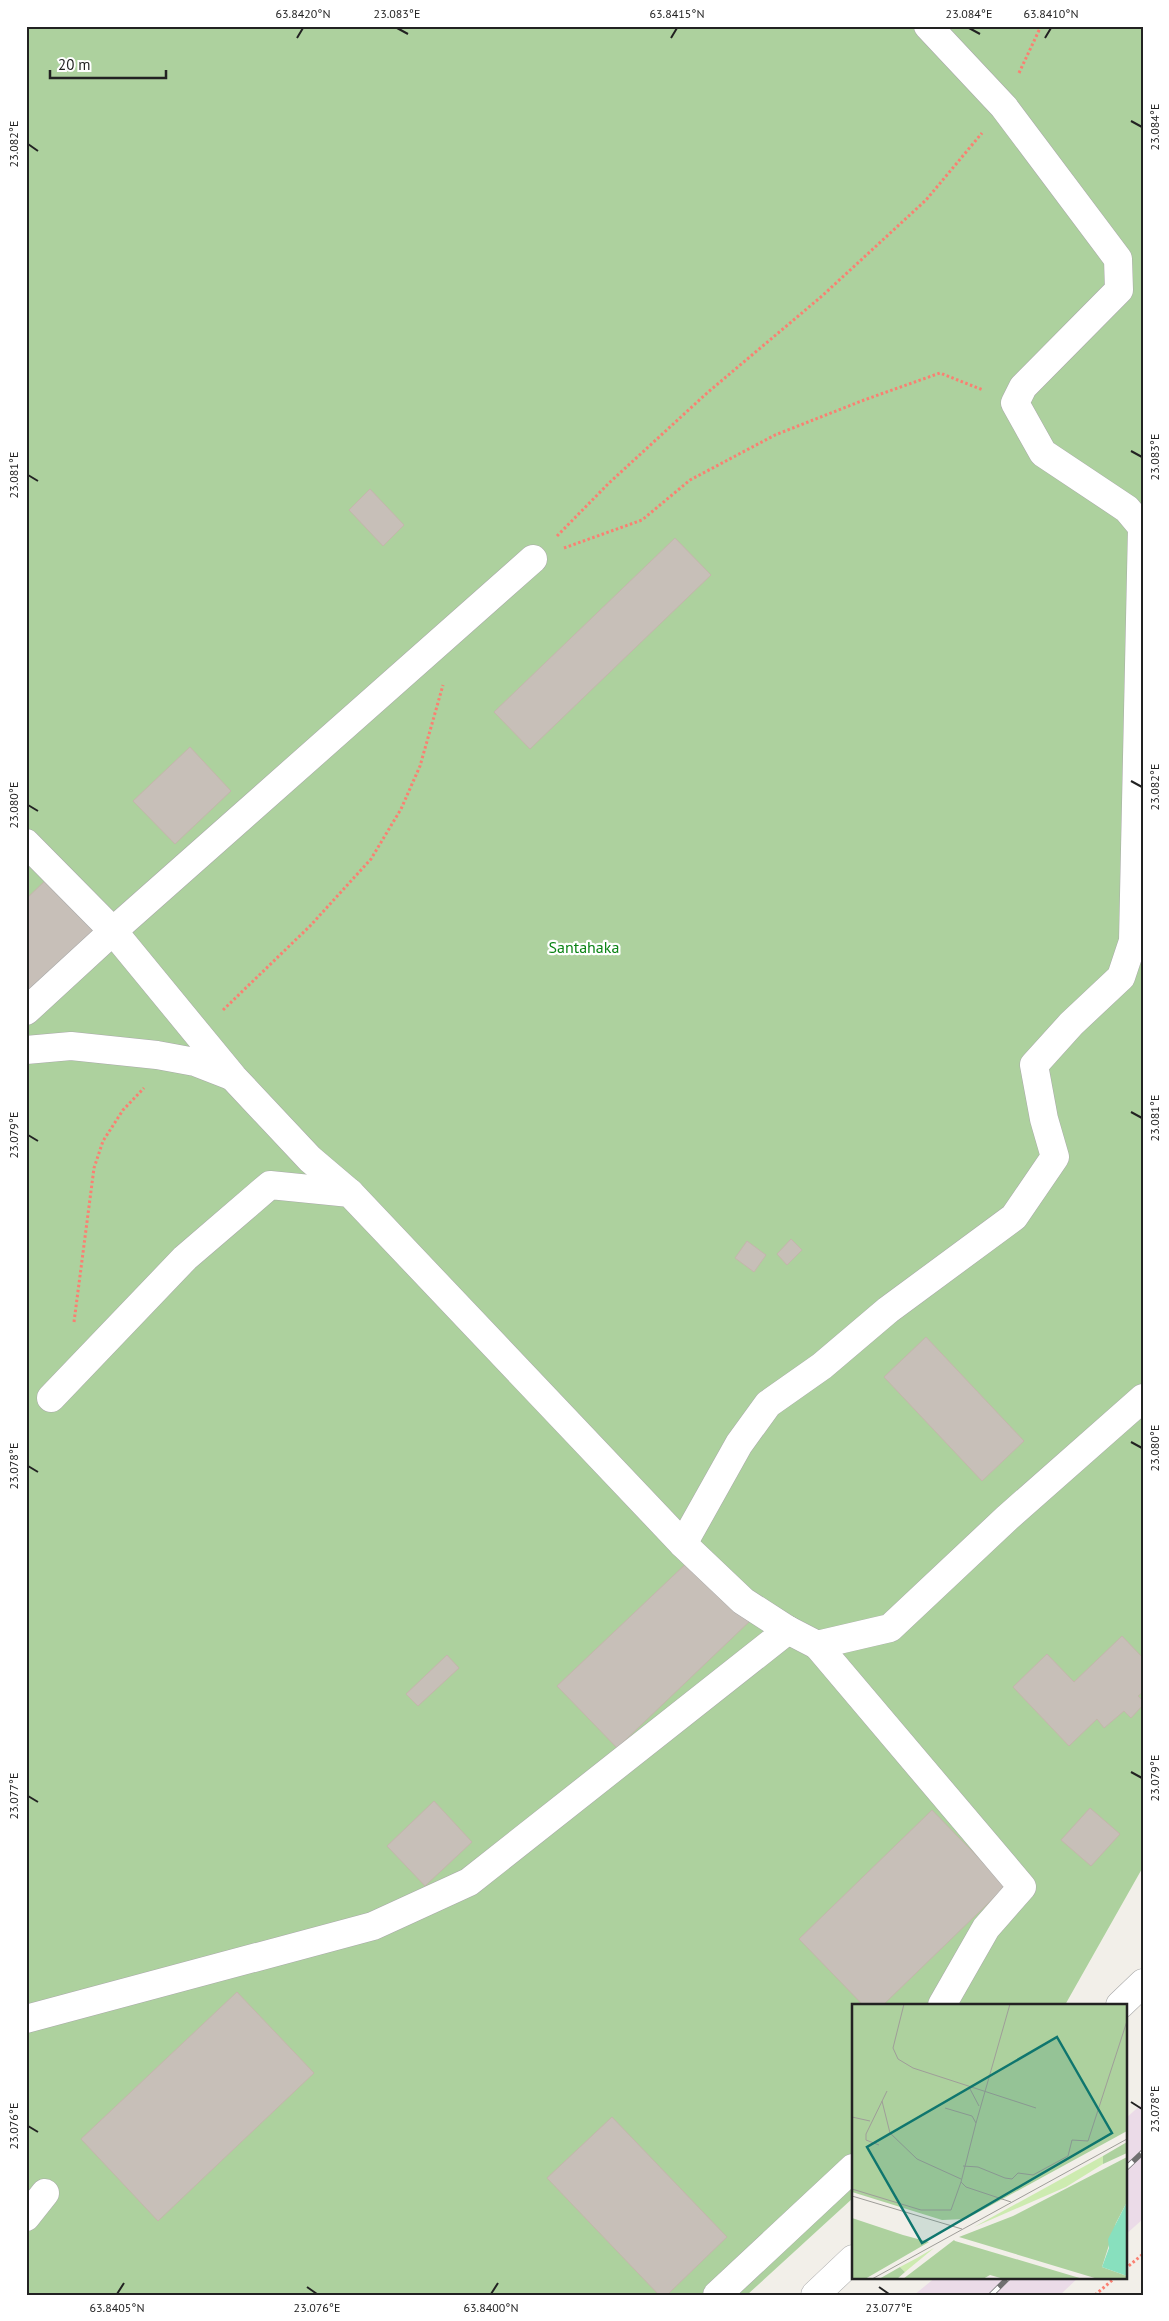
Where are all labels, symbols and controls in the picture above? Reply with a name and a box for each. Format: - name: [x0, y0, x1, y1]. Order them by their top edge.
- text: 63.8420°N: [276, 6, 330, 21]
- text: 23.083°E: [374, 6, 420, 21]
- text: 63.8415°N: [650, 6, 704, 21]
- text: 23.084°E: [946, 6, 992, 21]
- text: 63.8410°N: [1024, 6, 1078, 21]
- scale bar: [50, 48, 166, 80]
- text: 20 m: [58, 55, 91, 74]
- text: 23.084°E: [1147, 104, 1162, 150]
- text: 23.082°E: [6, 121, 21, 167]
- text: 23.083°E: [1147, 434, 1162, 480]
- text: 23.081°E: [6, 452, 21, 498]
- text: 23.082°E: [1147, 764, 1162, 810]
- text: 23.080°E: [6, 782, 21, 828]
- park label: Santahaka: [549, 937, 619, 957]
- text: 23.081°E: [1147, 1095, 1162, 1141]
- text: 23.079°E: [6, 1112, 21, 1158]
- text: 23.080°E: [1147, 1425, 1162, 1471]
- text: 23.078°E: [6, 1443, 21, 1489]
- text: 23.079°E: [1147, 1755, 1162, 1801]
- text: 23.077°E: [6, 1773, 21, 1819]
- inset map: [852, 2004, 1126, 2278]
- text: 23.078°E: [1147, 2086, 1162, 2132]
- text: 23.076°E: [6, 2103, 21, 2149]
- text: 63.8405°N: [90, 2300, 144, 2315]
- text: 23.076°E: [294, 2300, 340, 2315]
- text: 63.8400°N: [464, 2300, 518, 2315]
- text: 23.077°E: [866, 2300, 912, 2315]

